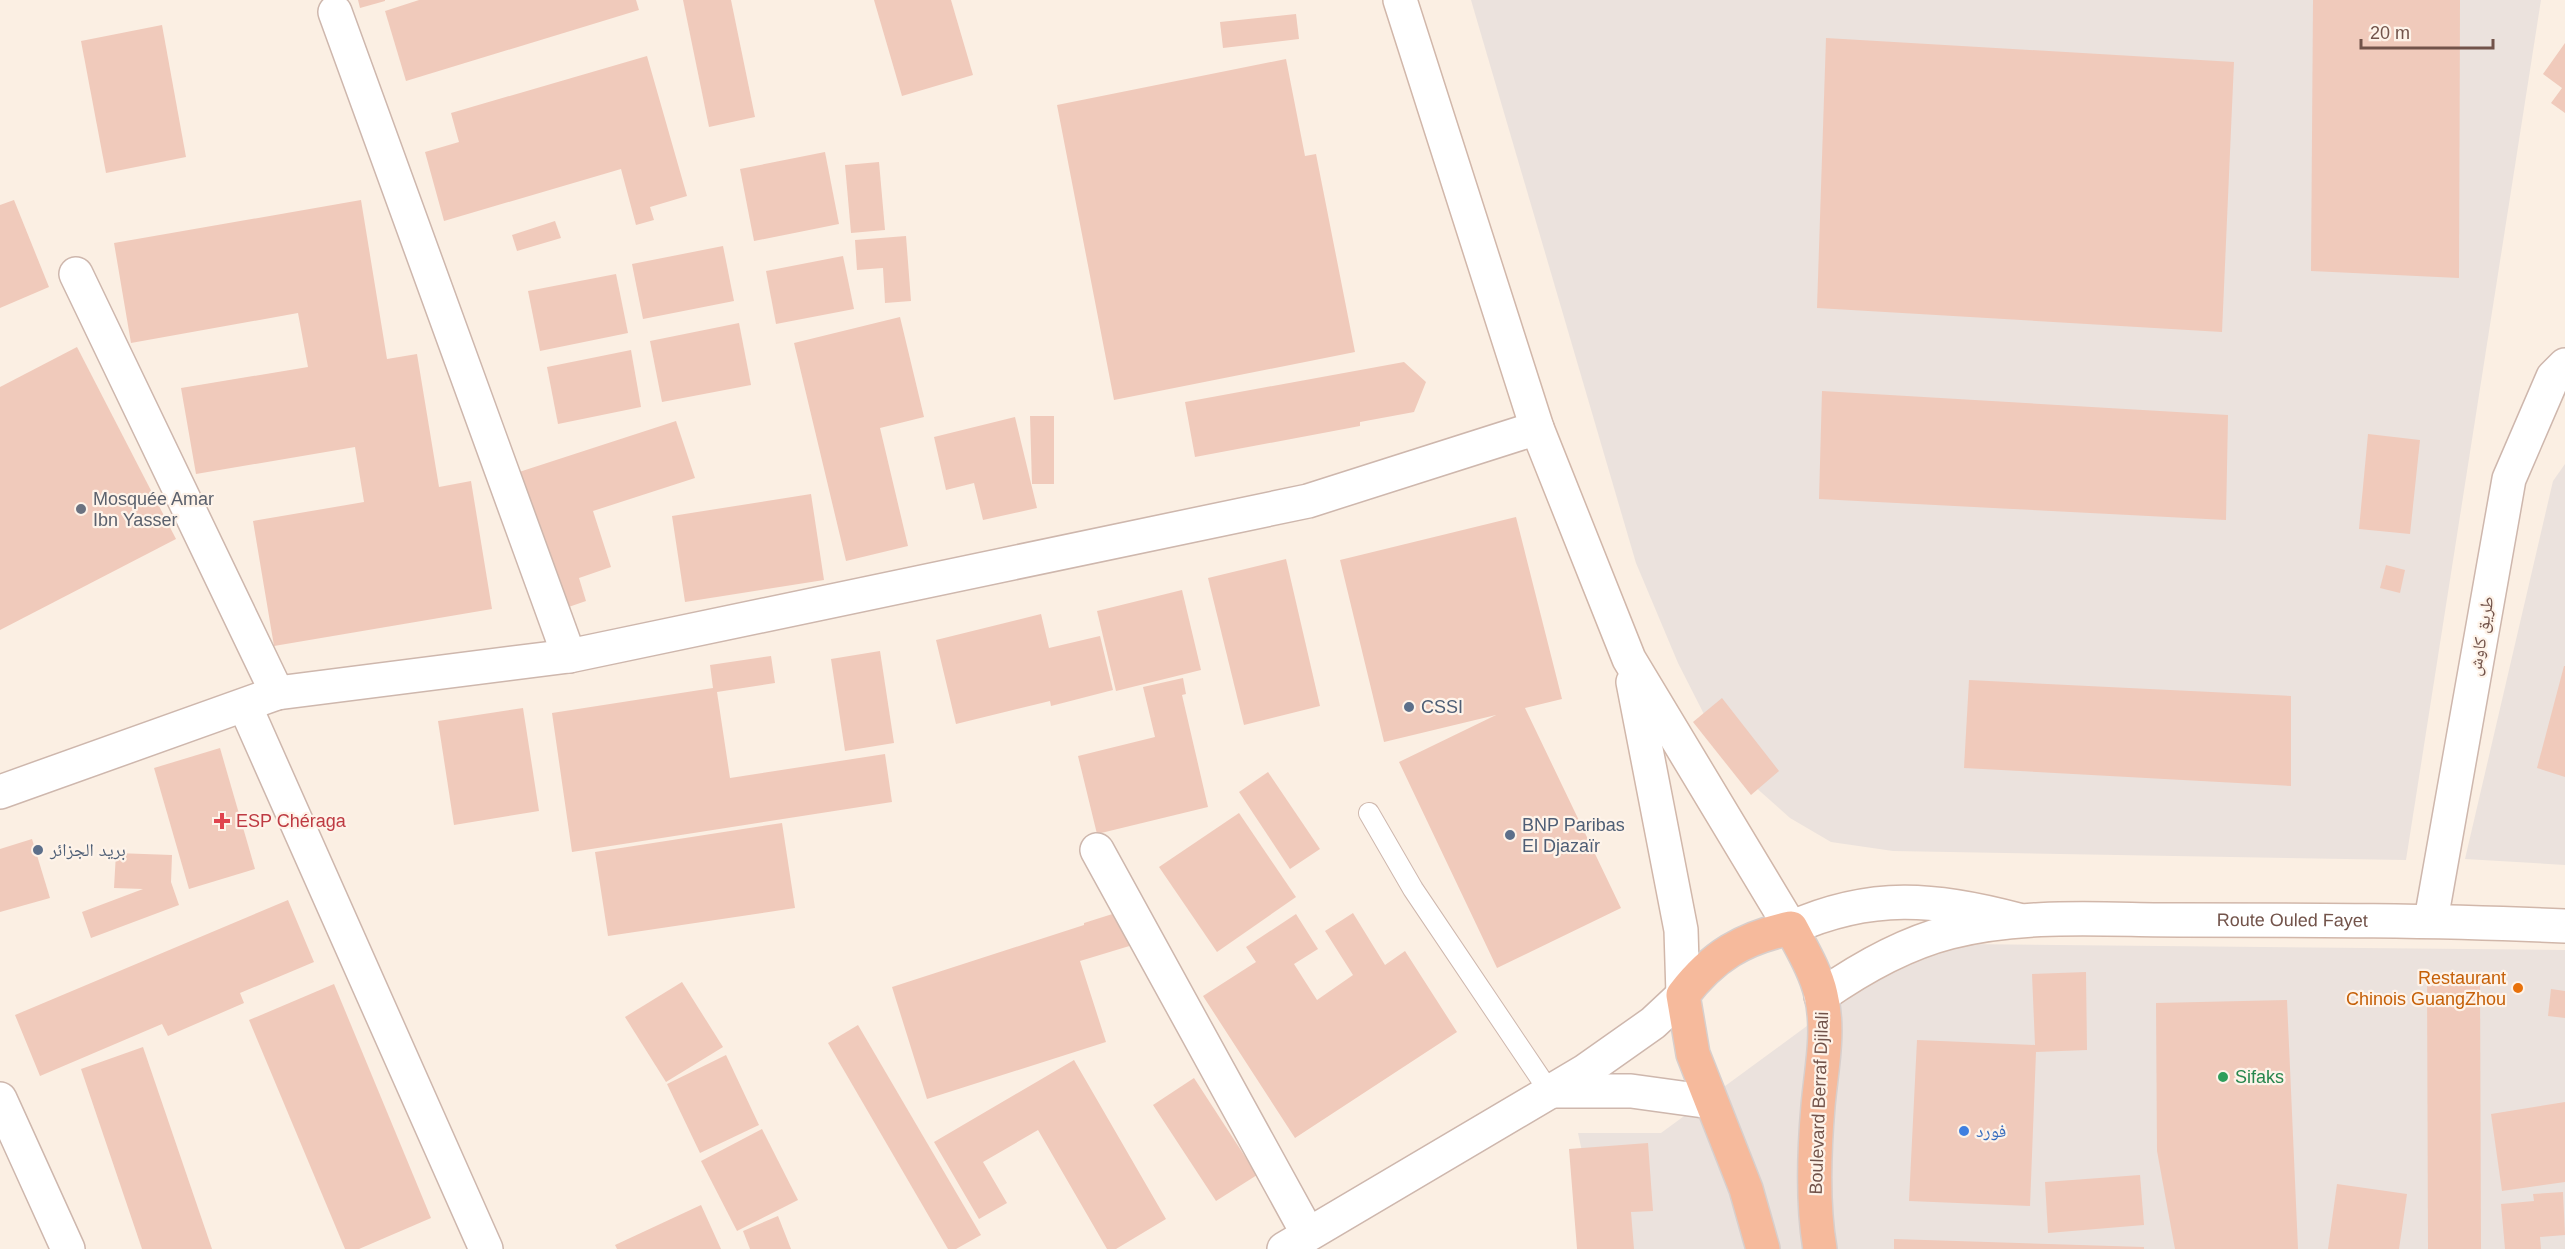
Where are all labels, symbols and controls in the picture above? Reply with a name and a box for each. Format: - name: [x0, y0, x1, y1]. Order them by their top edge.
- scale bar: [2361, 12, 2493, 50]
- text: 20 m: [2370, 23, 2410, 43]
- place label: Mosquée Amar Ibn Yasser: [93, 489, 214, 530]
- marker: Mosquée Amar Ibn Yasser: [74, 502, 88, 516]
- street label: طريق كاوش: [2464, 595, 2499, 678]
- place label: CSSI: [1421, 697, 1463, 717]
- marker: CSSI: [1402, 700, 1416, 714]
- place label: ESP Chéraga: [236, 811, 347, 831]
- marker: ESP Chéraga: [213, 812, 231, 830]
- place label: BNP Paribas El Djazaïr: [1522, 815, 1625, 856]
- marker: BNP Paribas El Djazaïr: [1503, 828, 1517, 842]
- place label: بريد الجزائر: [49, 840, 126, 861]
- marker: بريد الجزائر: [31, 843, 45, 857]
- street label: Route Ouled Fayet: [2217, 910, 2368, 931]
- place label: Restaurant Chinois GuangZhou: [2346, 968, 2506, 1009]
- marker: Restaurant Chinois GuangZhou: [2511, 981, 2525, 995]
- street label: Boulevard Berraf Djilali: [1806, 1011, 1832, 1195]
- place label: Sifaks: [2235, 1067, 2284, 1087]
- marker: Sifaks: [2216, 1070, 2230, 1084]
- place label: فورد: [1976, 1121, 2006, 1141]
- marker: فورد: [1957, 1124, 1971, 1138]

